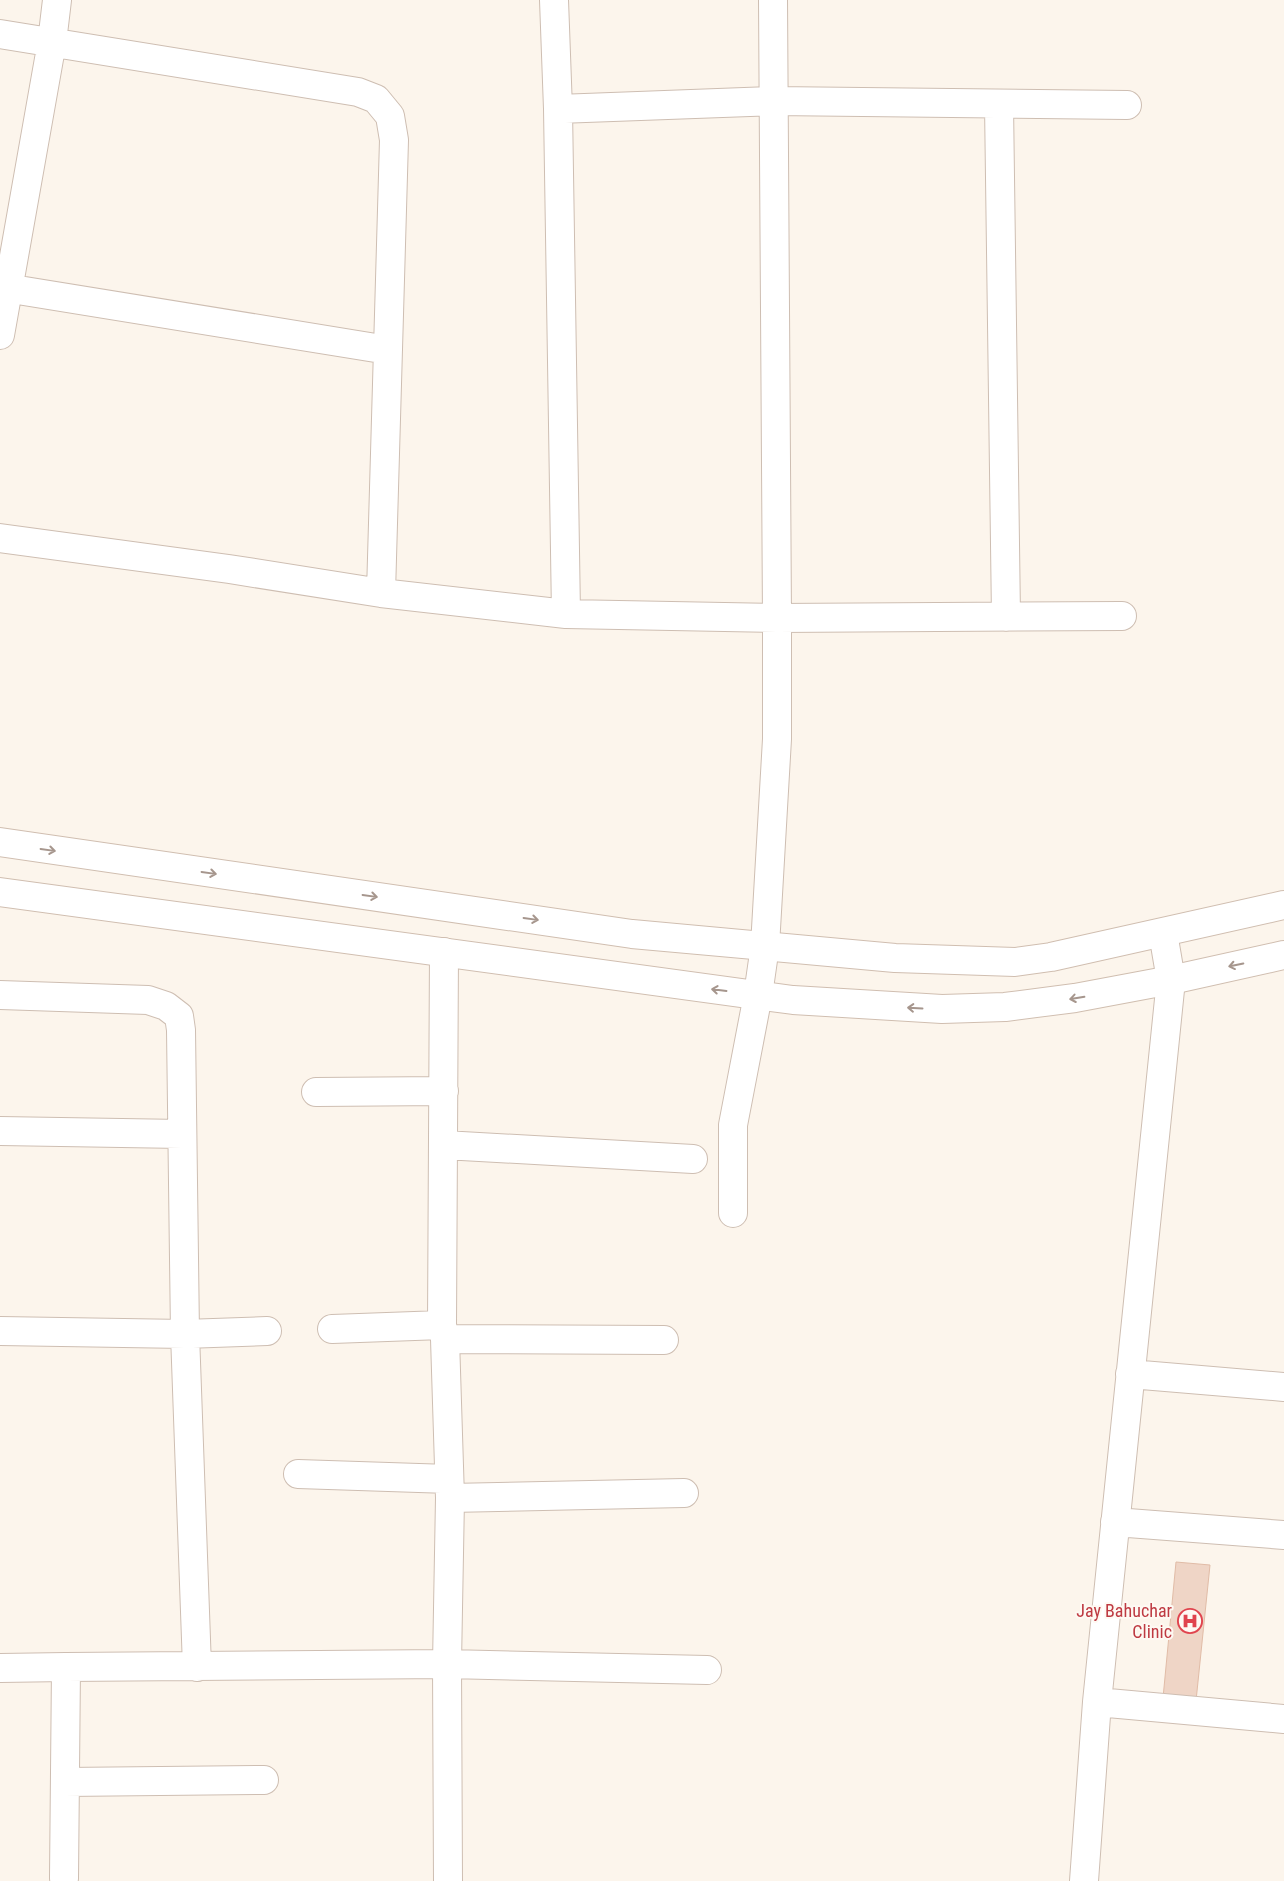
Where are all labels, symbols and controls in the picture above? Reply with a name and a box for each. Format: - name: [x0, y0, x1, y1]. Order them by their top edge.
- one-way arrow: [40, 845, 56, 855]
- one-way arrow: [201, 868, 217, 878]
- one-way arrow: [362, 891, 378, 901]
- one-way arrow: [522, 914, 538, 924]
- one-way arrow: [1229, 961, 1245, 971]
- one-way arrow: [711, 985, 727, 995]
- one-way arrow: [1069, 993, 1085, 1003]
- one-way arrow: [908, 1003, 924, 1012]
- place label: Jay Bahuchar Clinic: [1076, 1600, 1173, 1642]
- hospital icon: Jay Bahuchar Clinic: [1177, 1608, 1203, 1634]

